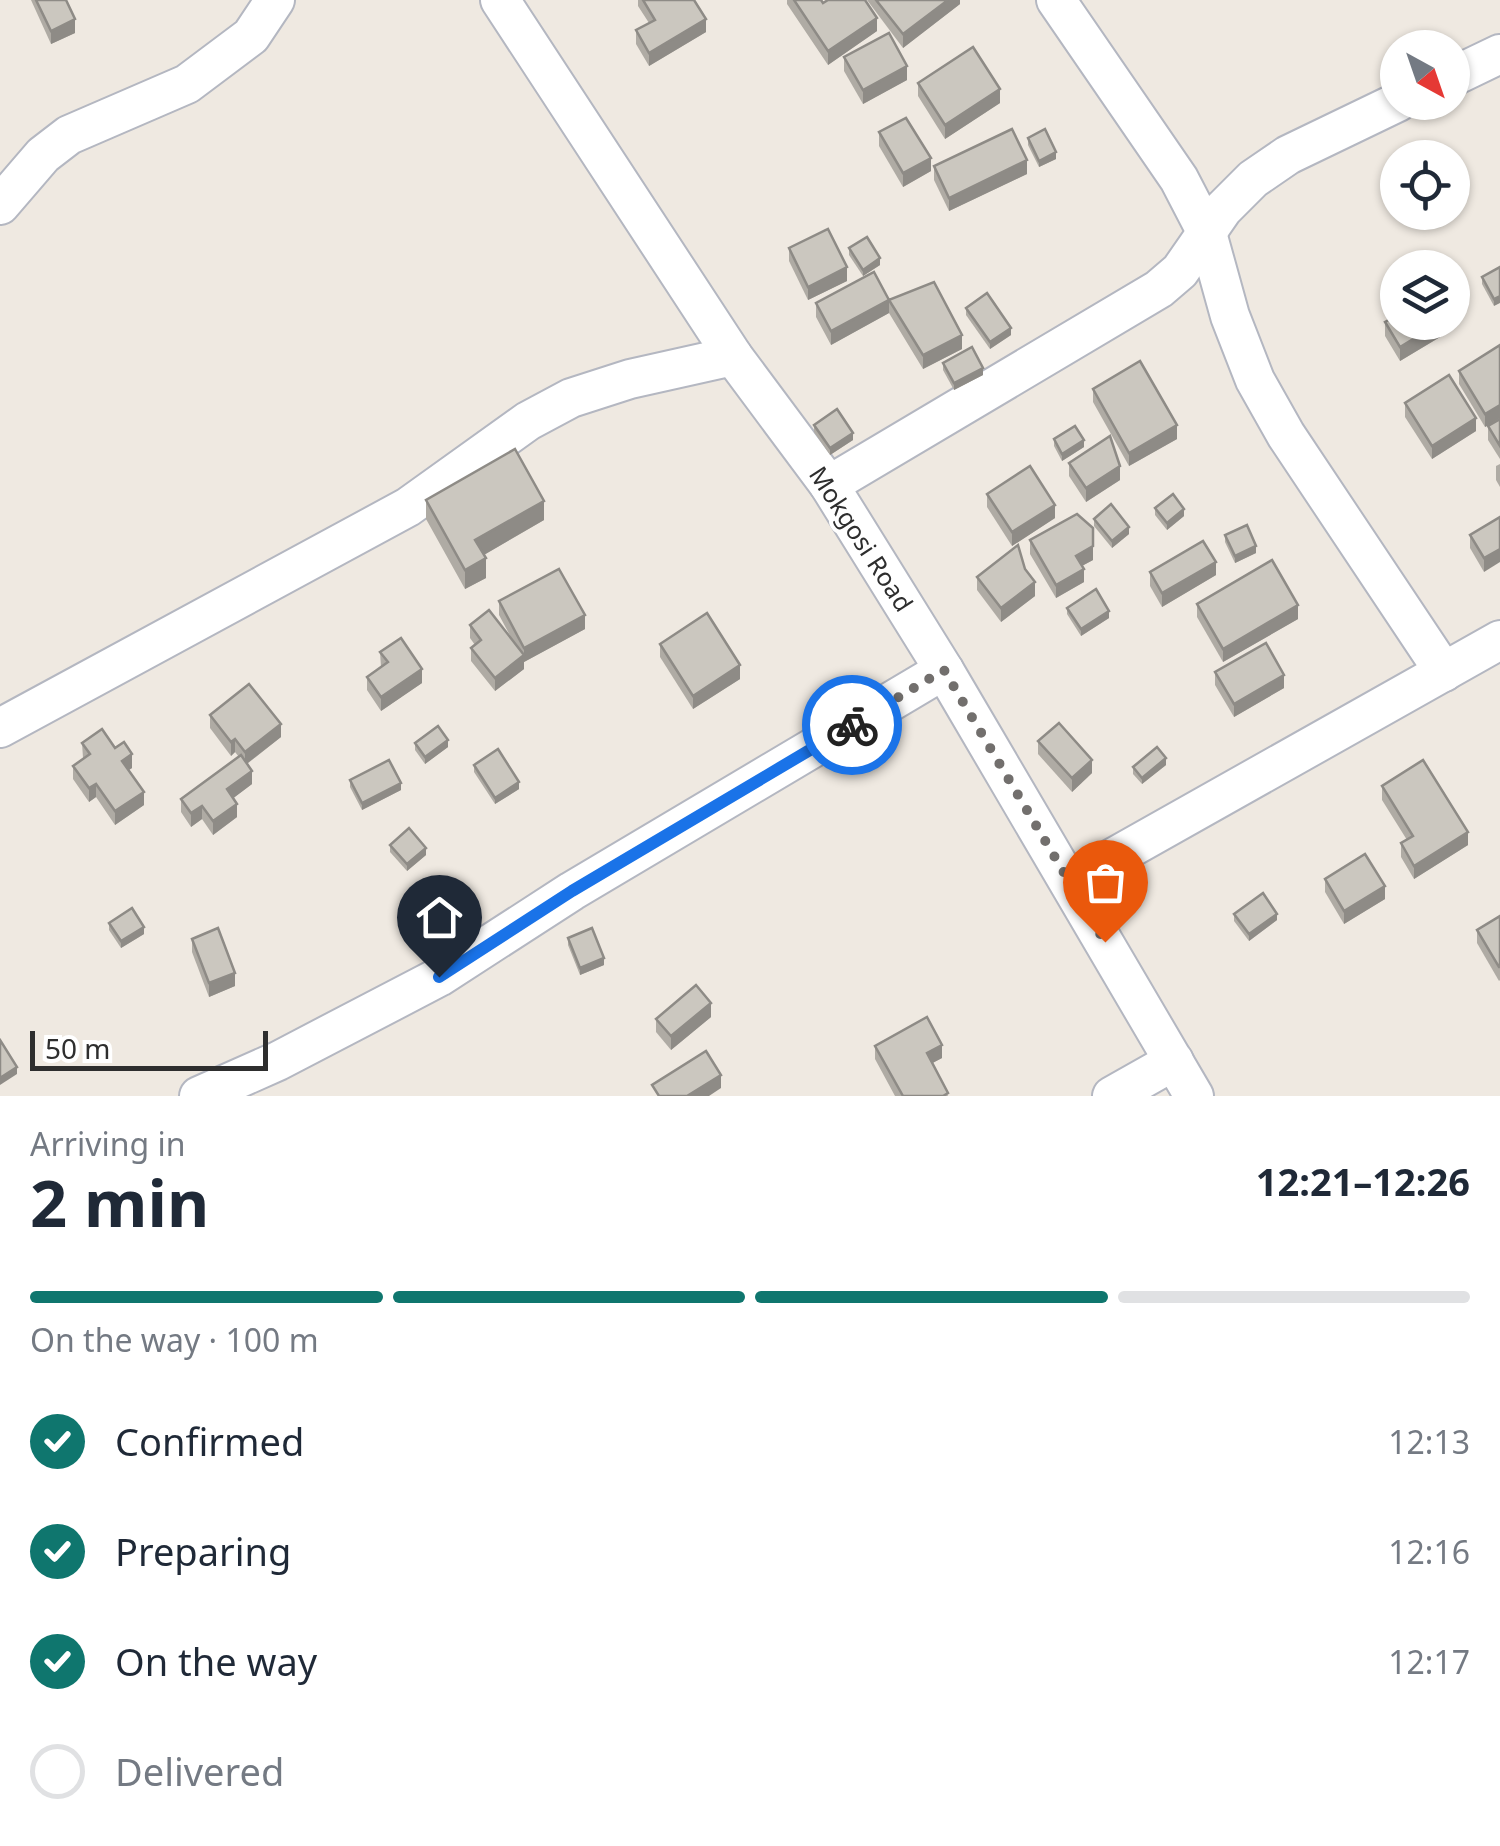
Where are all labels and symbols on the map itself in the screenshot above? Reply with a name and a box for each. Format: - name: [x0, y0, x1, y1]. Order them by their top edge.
- north arrow: [1380, 30, 1470, 120]
- street label: Mokgosi Road: [802, 459, 921, 618]
- courier: [802, 675, 902, 775]
- pin: [1063, 840, 1148, 943]
- pin: [397, 875, 482, 978]
- scale bar: [30, 1026, 268, 1070]

